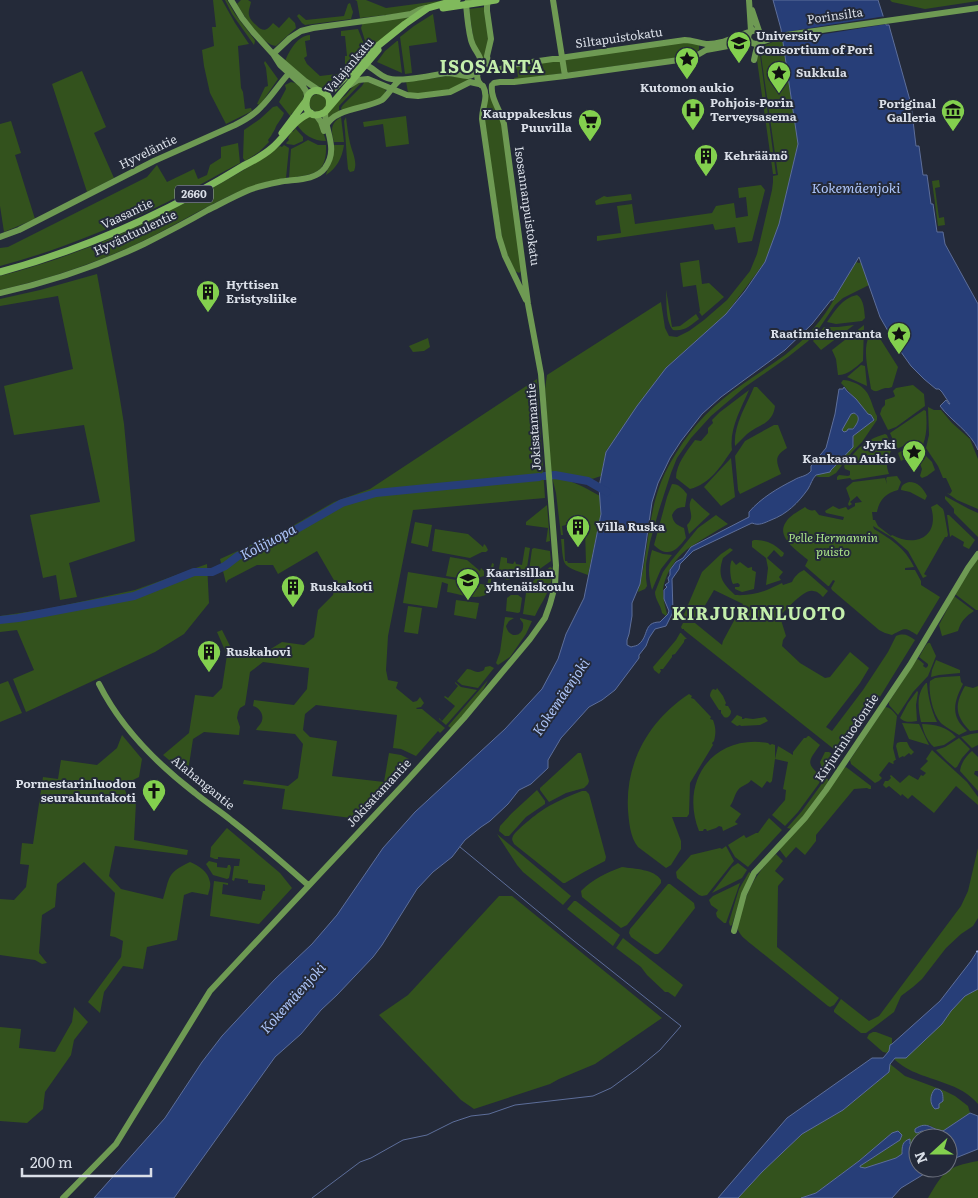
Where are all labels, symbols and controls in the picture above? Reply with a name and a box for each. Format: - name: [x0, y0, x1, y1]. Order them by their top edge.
- street label: Porinsilta: [806, 2, 864, 28]
- street label: Siltapuistokatu: [574, 22, 664, 52]
- place label: University Consortium of Pori: [756, 26, 874, 58]
- school or university icon: University Consortium of Pori: [726, 30, 752, 64]
- street label: Valajankatu: [319, 33, 377, 97]
- place icon: Kutomon aukio: [674, 46, 700, 80]
- district label: ISOSANTA: [439, 52, 545, 79]
- place icon: Sukkula: [766, 60, 792, 94]
- place label: Sukkula: [796, 63, 847, 81]
- place label: Kutomon aukio: [640, 78, 735, 96]
- place label: Pohjois-Porin Terveysasema: [710, 93, 797, 125]
- place label: Poriginal Galleria: [879, 94, 937, 126]
- hospital icon: Pohjois-Porin Terveysasema: [680, 97, 706, 131]
- museum icon: Poriginal Galleria: [940, 98, 966, 132]
- place label: Kauppakeskus Puuvilla: [483, 104, 572, 136]
- supermarket icon: Kauppakeskus Puuvilla: [577, 108, 603, 142]
- street label: Hyveläntie: [116, 129, 180, 173]
- building icon: Kehräämö: [693, 143, 719, 177]
- street label: Isosannanpuistokatu: [511, 145, 545, 267]
- place label: Kehräämö: [724, 146, 788, 164]
- water label: Kokemäenjoki: [812, 177, 901, 197]
- road number: 2660: [175, 185, 213, 202]
- street label: Vaasantie: [98, 193, 155, 233]
- street label: Hyväntuulentie: [90, 205, 179, 259]
- place label: Hyttisen Eristysliike: [226, 275, 297, 307]
- building icon: Hyttisen Eristysliike: [195, 279, 221, 313]
- place icon: Raatimiehenranta: [886, 321, 912, 355]
- place label: Raatimiehenranta: [770, 324, 882, 342]
- street label: Jokisatamantie: [521, 383, 545, 471]
- place label: Jyrki Kankaan Aukio: [802, 435, 897, 467]
- place icon: Jyrki Kankaan Aukio: [901, 439, 927, 473]
- building icon: Villa Ruska: [565, 514, 591, 548]
- place label: Villa Ruska: [596, 517, 665, 535]
- water label: Kolijuopa: [236, 518, 299, 564]
- park label: Pelle Hermannin puisto: [788, 528, 878, 560]
- place label: Kaarisillan yhtenäiskoulu: [486, 563, 574, 595]
- school or university icon: Kaarisillan yhtenäiskoulu: [455, 567, 481, 601]
- building icon: Ruskakoti: [280, 574, 306, 608]
- place label: Ruskakoti: [310, 577, 373, 595]
- district label: KIRJURINLUOTO: [672, 599, 846, 626]
- building icon: Ruskahovi: [196, 639, 222, 673]
- place label: Ruskahovi: [226, 642, 292, 660]
- water label: Kokemäenjoki: [527, 653, 594, 739]
- street label: Kirjurinluodontie: [810, 690, 882, 785]
- street label: Alahangantie: [168, 751, 239, 813]
- street label: Jokisatamantie: [342, 754, 415, 830]
- place label: Pormestarinluodon seurakuntakoti: [15, 774, 137, 806]
- church icon: Pormestarinluodon seurakuntakoti: [141, 778, 167, 812]
- water label: Kokemäenjoki: [255, 957, 330, 1037]
- north arrow: [908, 1128, 958, 1178]
- scale bar: [22, 1146, 151, 1178]
- text: N: [908, 1149, 931, 1167]
- text: 200 m: [30, 1150, 73, 1173]

